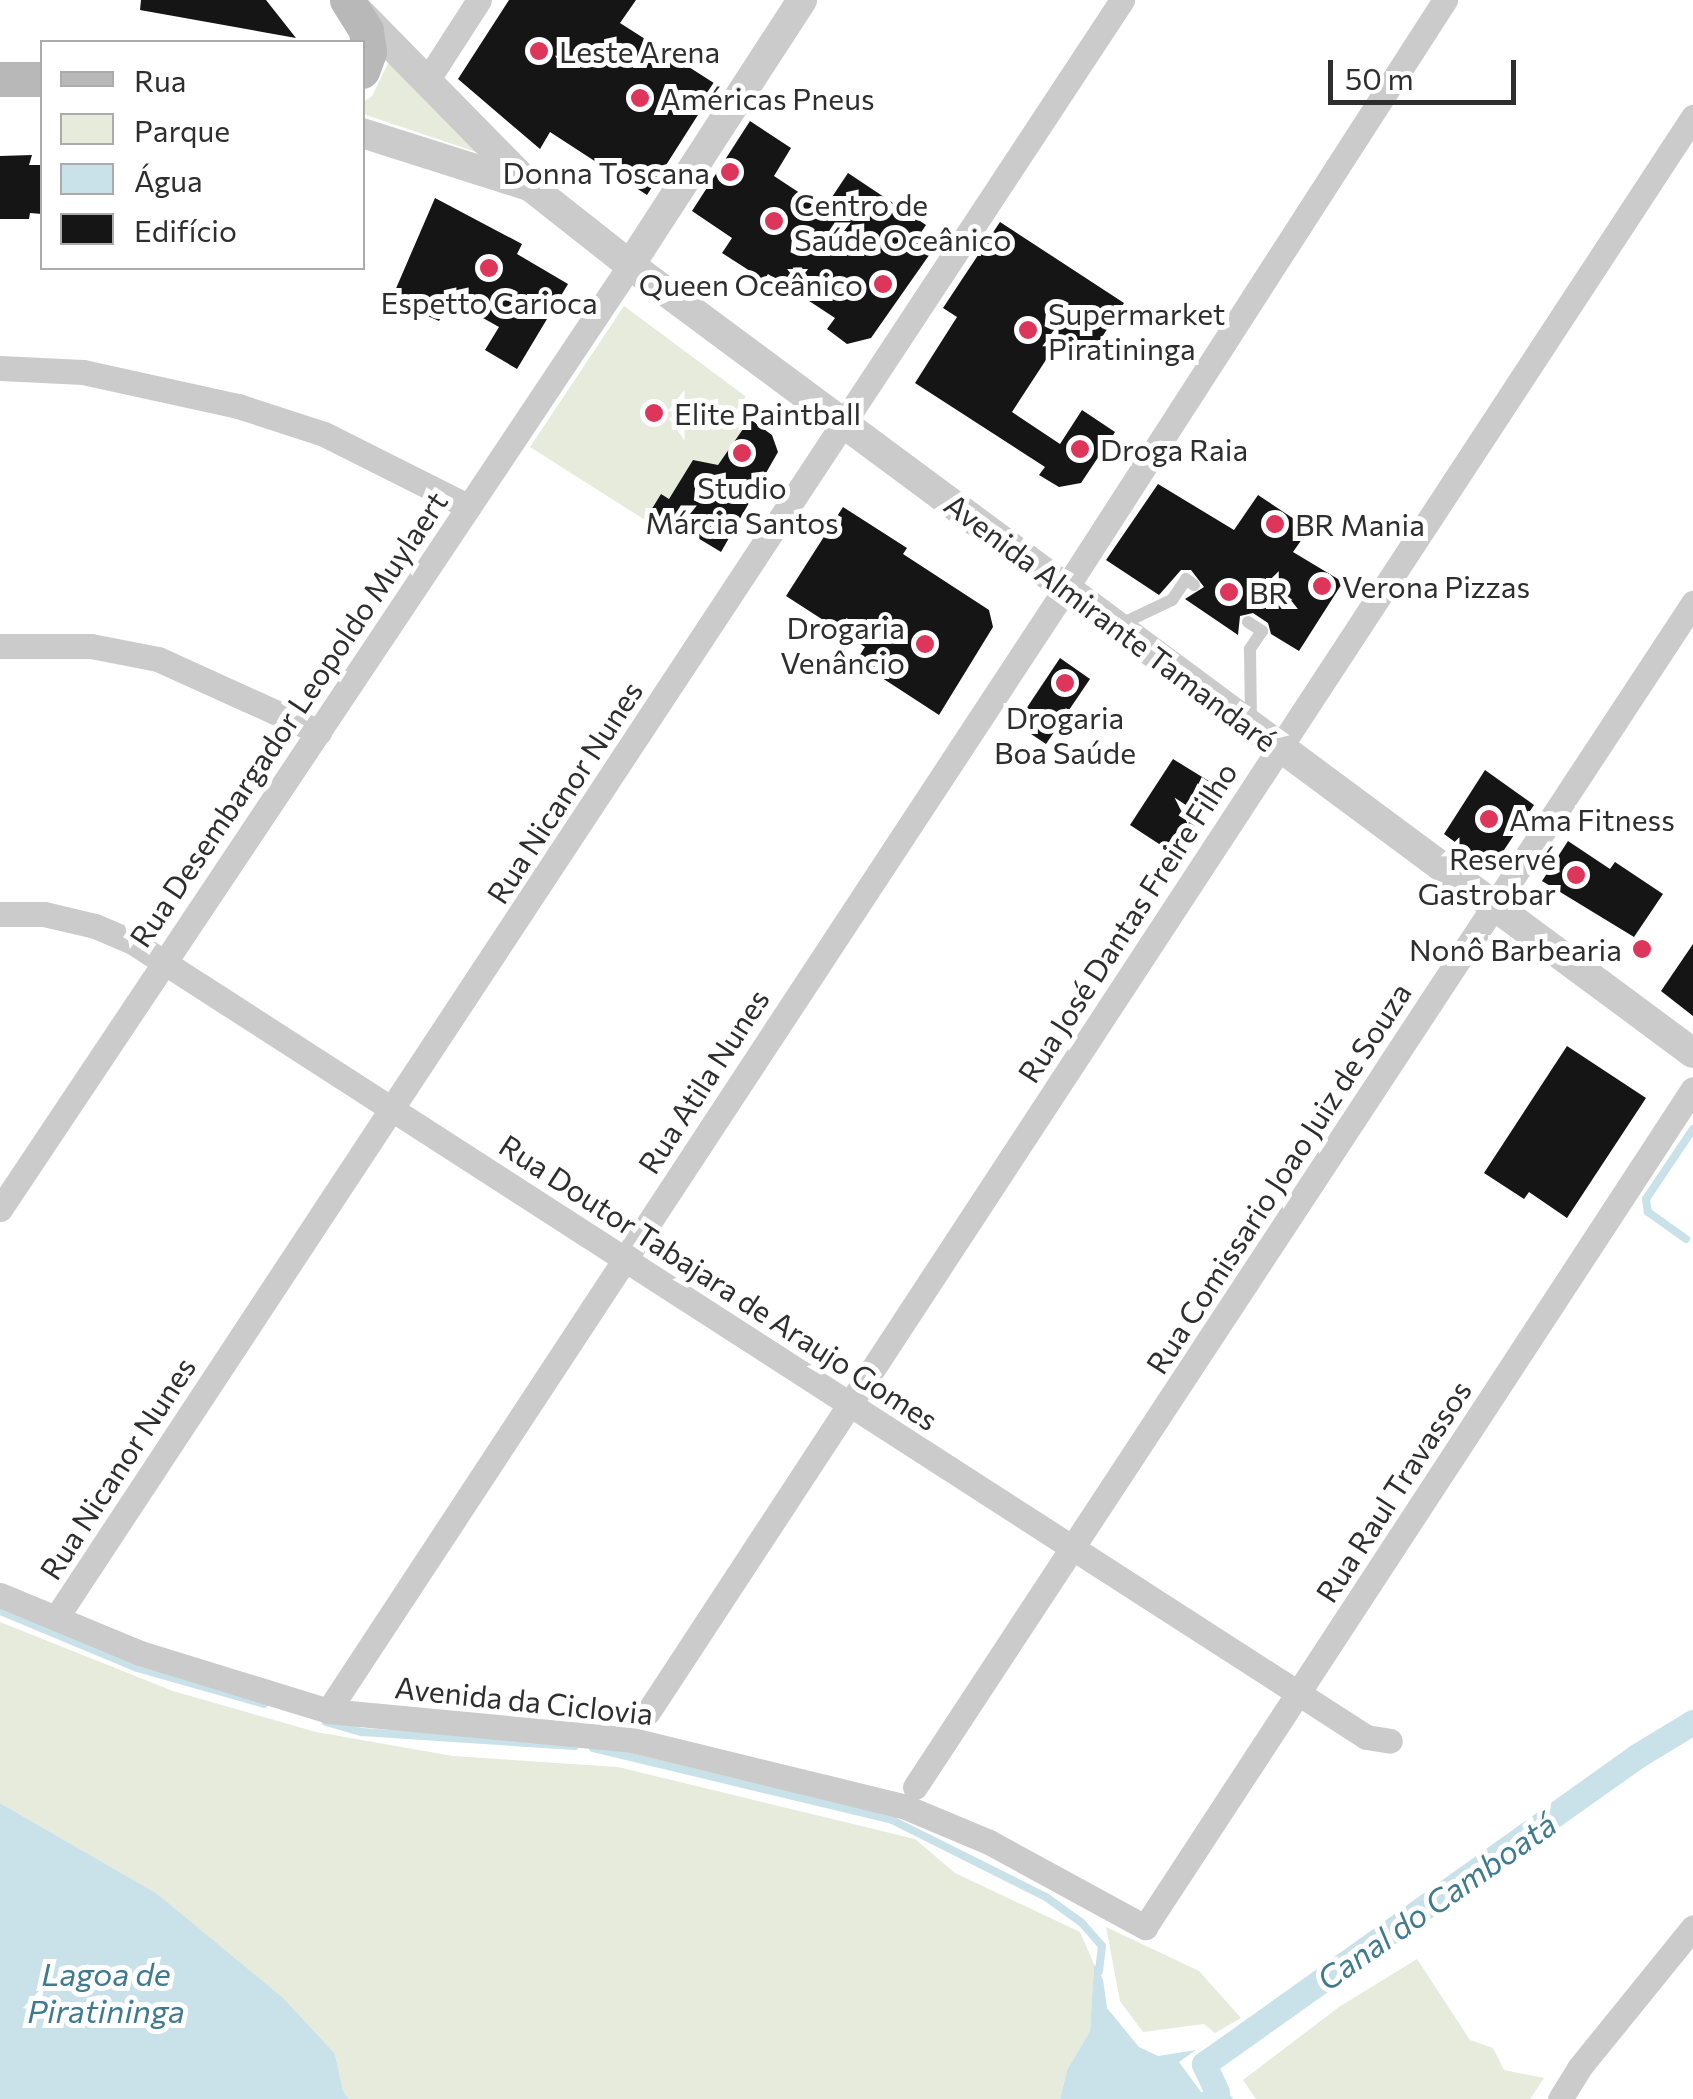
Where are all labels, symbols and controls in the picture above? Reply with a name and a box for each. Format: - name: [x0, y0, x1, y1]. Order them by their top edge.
- place label: Leste Arena: [559, 33, 720, 69]
- legend: [40, 40, 365, 270]
- marker: Leste Arena: [528, 40, 550, 62]
- scale bar: [1333, 40, 1520, 102]
- text: 50 m: [1345, 59, 1414, 96]
- text: Rua: [134, 61, 186, 98]
- place label: Américas Pneus: [660, 80, 875, 116]
- marker: Américas Pneus: [629, 87, 651, 109]
- text: Parque: [134, 111, 230, 148]
- place label: Donna Toscana: [503, 154, 710, 190]
- text: Água: [134, 161, 203, 198]
- marker: Donna Toscana: [719, 161, 741, 183]
- place label: Centro de Saúde Oceânico: [794, 186, 1011, 256]
- marker: Centro de Saúde Oceânico: [763, 210, 785, 232]
- text: Edifício: [134, 211, 237, 248]
- marker: Espetto Carioca: [478, 257, 500, 279]
- place label: Queen Oceânico: [639, 266, 863, 302]
- marker: Queen Oceânico: [872, 273, 894, 295]
- place label: Espetto Carioca: [380, 284, 598, 320]
- place label: Supermarket Piratininga: [1048, 295, 1225, 366]
- marker: Supermarket Piratininga: [1017, 319, 1039, 341]
- place label: Elite Paintball: [674, 395, 861, 431]
- marker: Elite Paintball: [643, 402, 665, 424]
- place label: Droga Raia: [1100, 431, 1248, 467]
- marker: Droga Raia: [1069, 438, 1091, 460]
- marker: Studio Márcia Santos: [731, 442, 753, 464]
- place label: Studio Márcia Santos: [645, 469, 839, 540]
- street label: Rua Desembargador Leopoldo Muylaert: [122, 485, 454, 953]
- street label: Avenida Almirante Tamandaré: [938, 485, 1284, 759]
- place label: BR Mania: [1295, 506, 1425, 542]
- marker: BR Mania: [1264, 513, 1286, 535]
- place label: Verona Pizzas: [1342, 568, 1530, 604]
- place label: BR: [1249, 574, 1288, 610]
- marker: Verona Pizzas: [1311, 575, 1333, 597]
- marker: BR: [1218, 581, 1240, 603]
- place label: Drogaria Venâncio: [780, 609, 905, 680]
- marker: Drogaria Venâncio: [914, 633, 936, 655]
- marker: Drogaria Boa Saúde: [1054, 672, 1076, 694]
- street label: Rua Nicanor Nunes: [479, 674, 649, 910]
- place label: Drogaria Boa Saúde: [994, 699, 1136, 770]
- street label: Rua José Dantas Freire Filho: [1010, 755, 1244, 1089]
- place label: Ama Fitness: [1509, 801, 1675, 837]
- marker: Ama Fitness: [1478, 808, 1500, 830]
- place label: Reservé Gastrobar: [1418, 840, 1556, 910]
- marker: Reservé Gastrobar: [1565, 864, 1587, 886]
- place label: Nonô Barbearia: [1409, 931, 1622, 967]
- marker: Nonô Barbearia: [1631, 938, 1653, 960]
- street label: Rua Comissario Joao Juiz de Souza: [1138, 976, 1418, 1380]
- street label: Rua Atila Nunes: [630, 982, 776, 1180]
- street label: Rua Doutor Tabajara de Araujo Gomes: [493, 1127, 945, 1437]
- street label: Rua Nicanor Nunes: [32, 1350, 202, 1586]
- street label: Rua Raul Travassos: [1308, 1373, 1478, 1609]
- street label: Avenida da Ciclovia: [393, 1669, 655, 1731]
- water label: Canal do Camboatá: [1309, 1804, 1563, 1998]
- water label: Lagoa de Piratininga: [27, 1955, 185, 2030]

